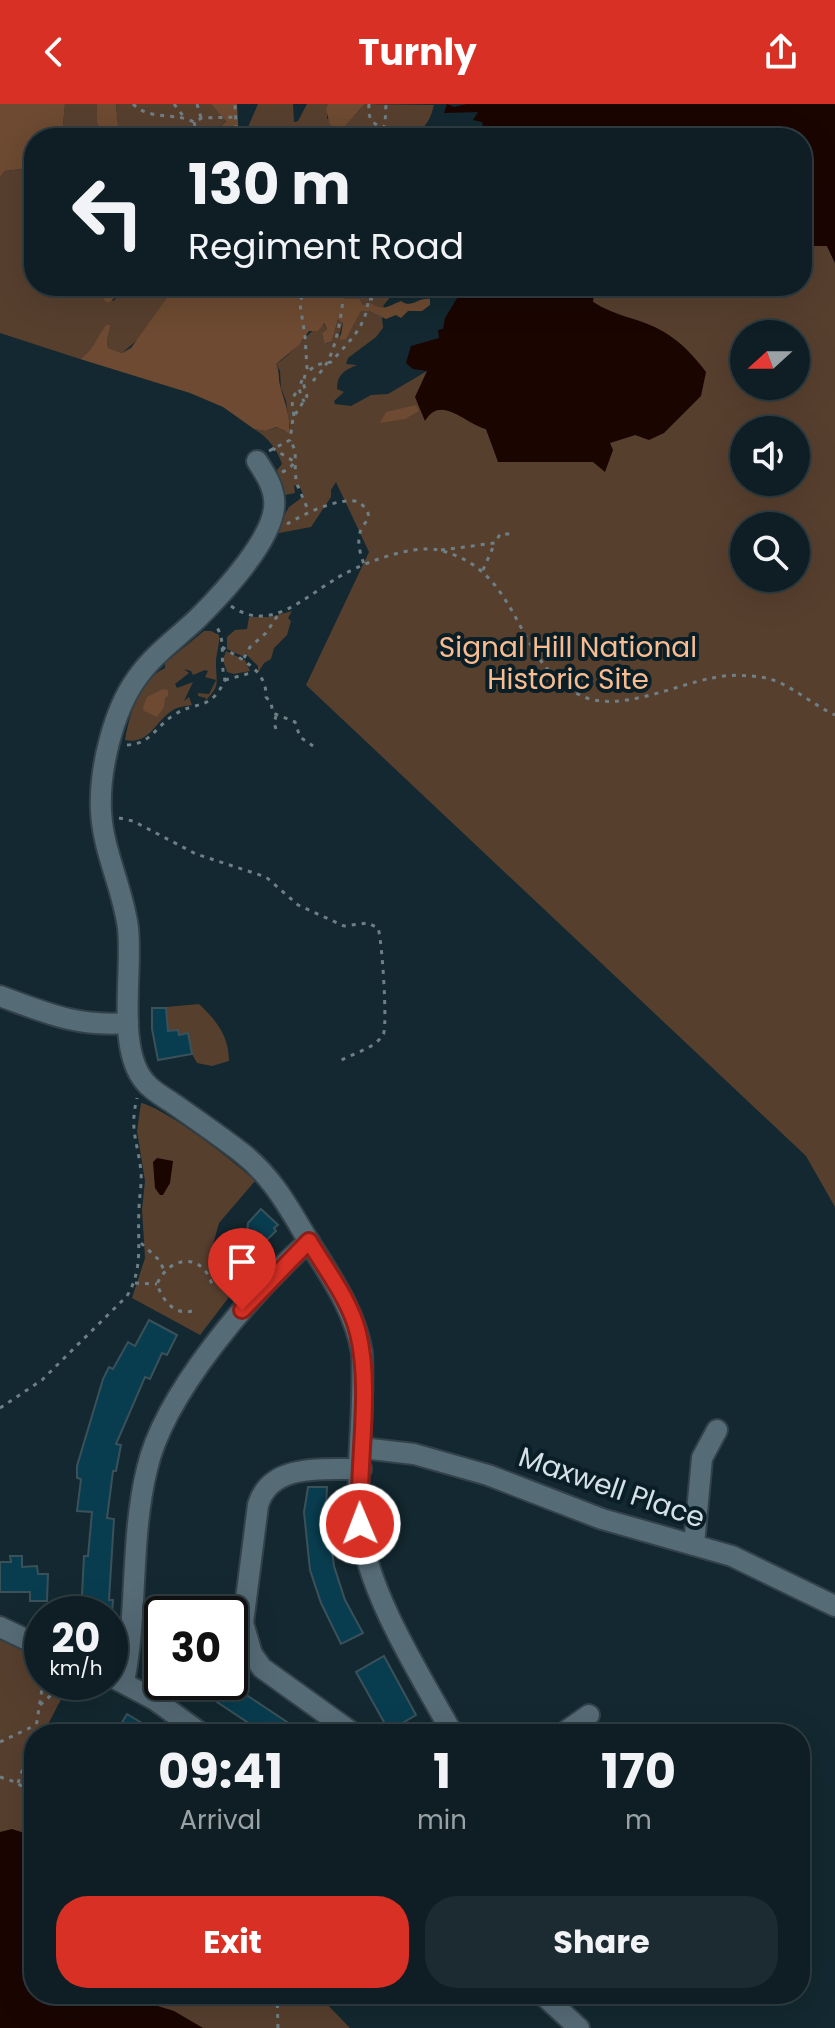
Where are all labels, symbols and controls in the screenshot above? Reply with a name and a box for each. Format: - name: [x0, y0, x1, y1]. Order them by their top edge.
- text: Turnly: [358, 27, 477, 78]
- icon: back: [32, 30, 76, 74]
- icon: share: [759, 30, 803, 74]
- text: 130 m: [188, 145, 351, 224]
- icon: left: [56, 160, 160, 264]
- text: Regiment Road: [188, 221, 464, 272]
- north arrow: [730, 320, 810, 400]
- map controls: [730, 320, 810, 592]
- button: sound: [730, 416, 810, 496]
- button: search: [730, 512, 810, 592]
- park label: Signal Hill National Historic Site: [439, 628, 697, 699]
- pin: [208, 1228, 276, 1310]
- icon: arrive: [220, 1240, 264, 1284]
- street label: Maxwell Place: [514, 1437, 710, 1538]
- position arrow: [318, 1482, 402, 1566]
- speed limit sign: 30: [144, 1596, 248, 1700]
- text: 20: [52, 1610, 100, 1666]
- text: km/h: [49, 1654, 103, 1682]
- text: 09:41: [158, 1738, 283, 1805]
- text: 1: [433, 1738, 451, 1805]
- text: 170: [601, 1738, 676, 1805]
- text: Arrival: [180, 1802, 261, 1838]
- text: min: [417, 1802, 467, 1838]
- text: m: [625, 1802, 652, 1838]
- button: Exit: [56, 1896, 409, 1988]
- button: Share: [425, 1896, 778, 1988]

